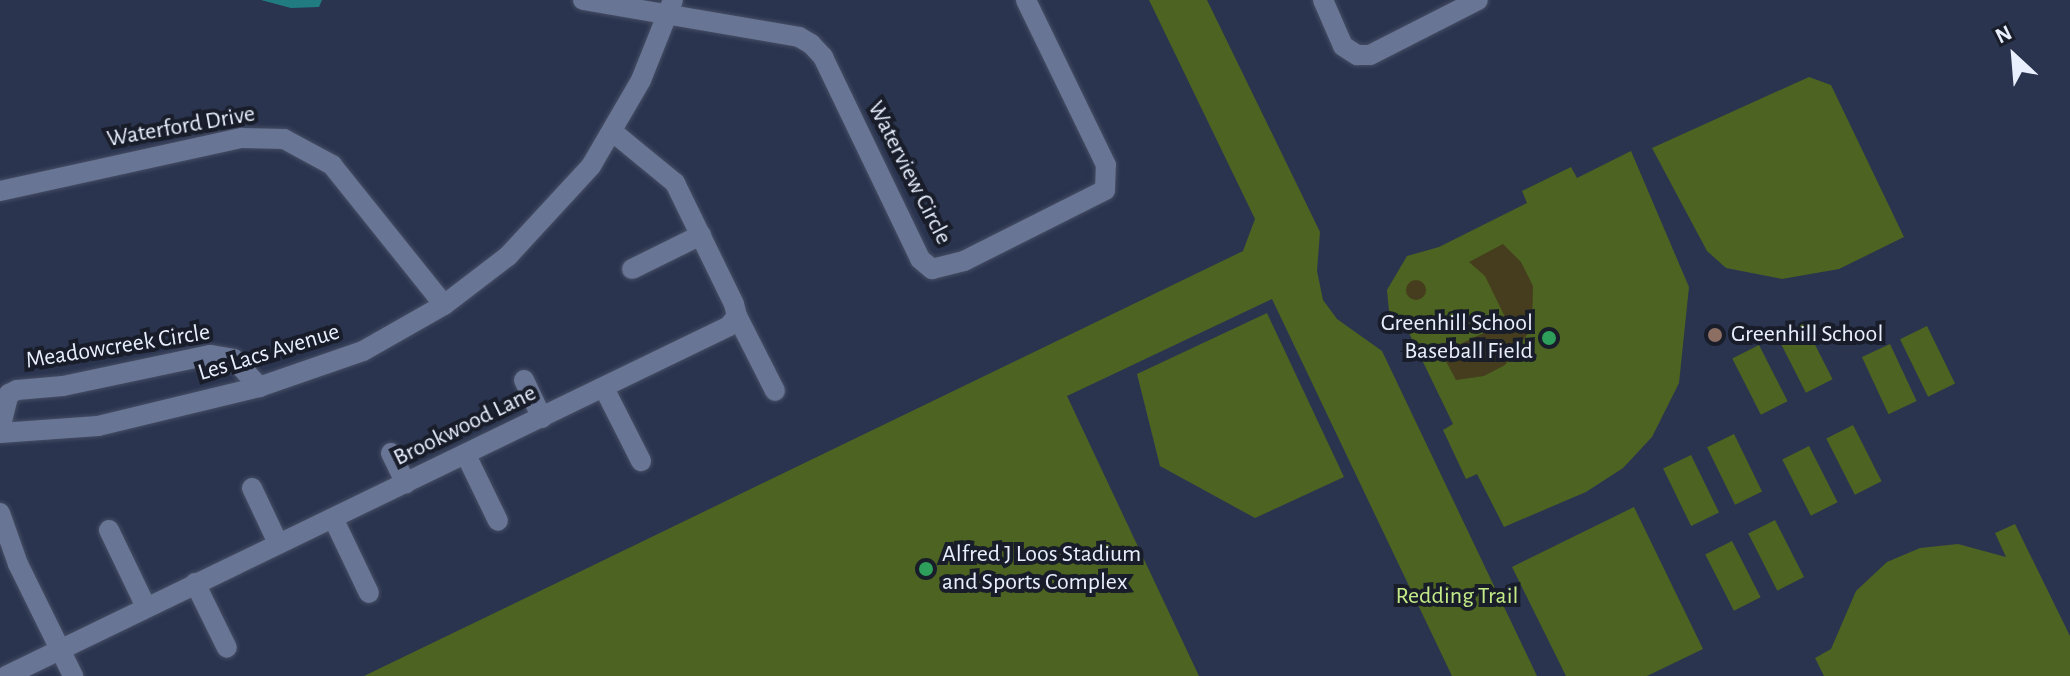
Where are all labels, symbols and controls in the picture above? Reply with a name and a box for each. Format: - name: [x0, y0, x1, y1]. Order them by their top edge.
- north arrow: [1974, 16, 2054, 96]
- text: N: [1992, 21, 2015, 48]
- street label: Waterview Circle: [861, 96, 957, 250]
- street label: Waterford Drive: [105, 100, 257, 154]
- place label: Greenhill School Baseball Field: [1381, 310, 1533, 366]
- street label: Meadowcreek Circle: [24, 318, 212, 376]
- street label: Les Lacs Avenue: [195, 318, 343, 388]
- place label: Greenhill School: [1731, 321, 1883, 349]
- marker: Greenhill School: [1706, 326, 1724, 344]
- marker: Greenhill School Baseball Field: [1540, 329, 1558, 347]
- street label: Brookwood Lane: [389, 379, 541, 473]
- place label: Alfred J Loos Stadium and Sports Complex: [942, 541, 1141, 597]
- marker: Alfred J Loos Stadium and Sports Complex: [917, 560, 935, 578]
- park label: Redding Trail: [1396, 583, 1518, 611]

